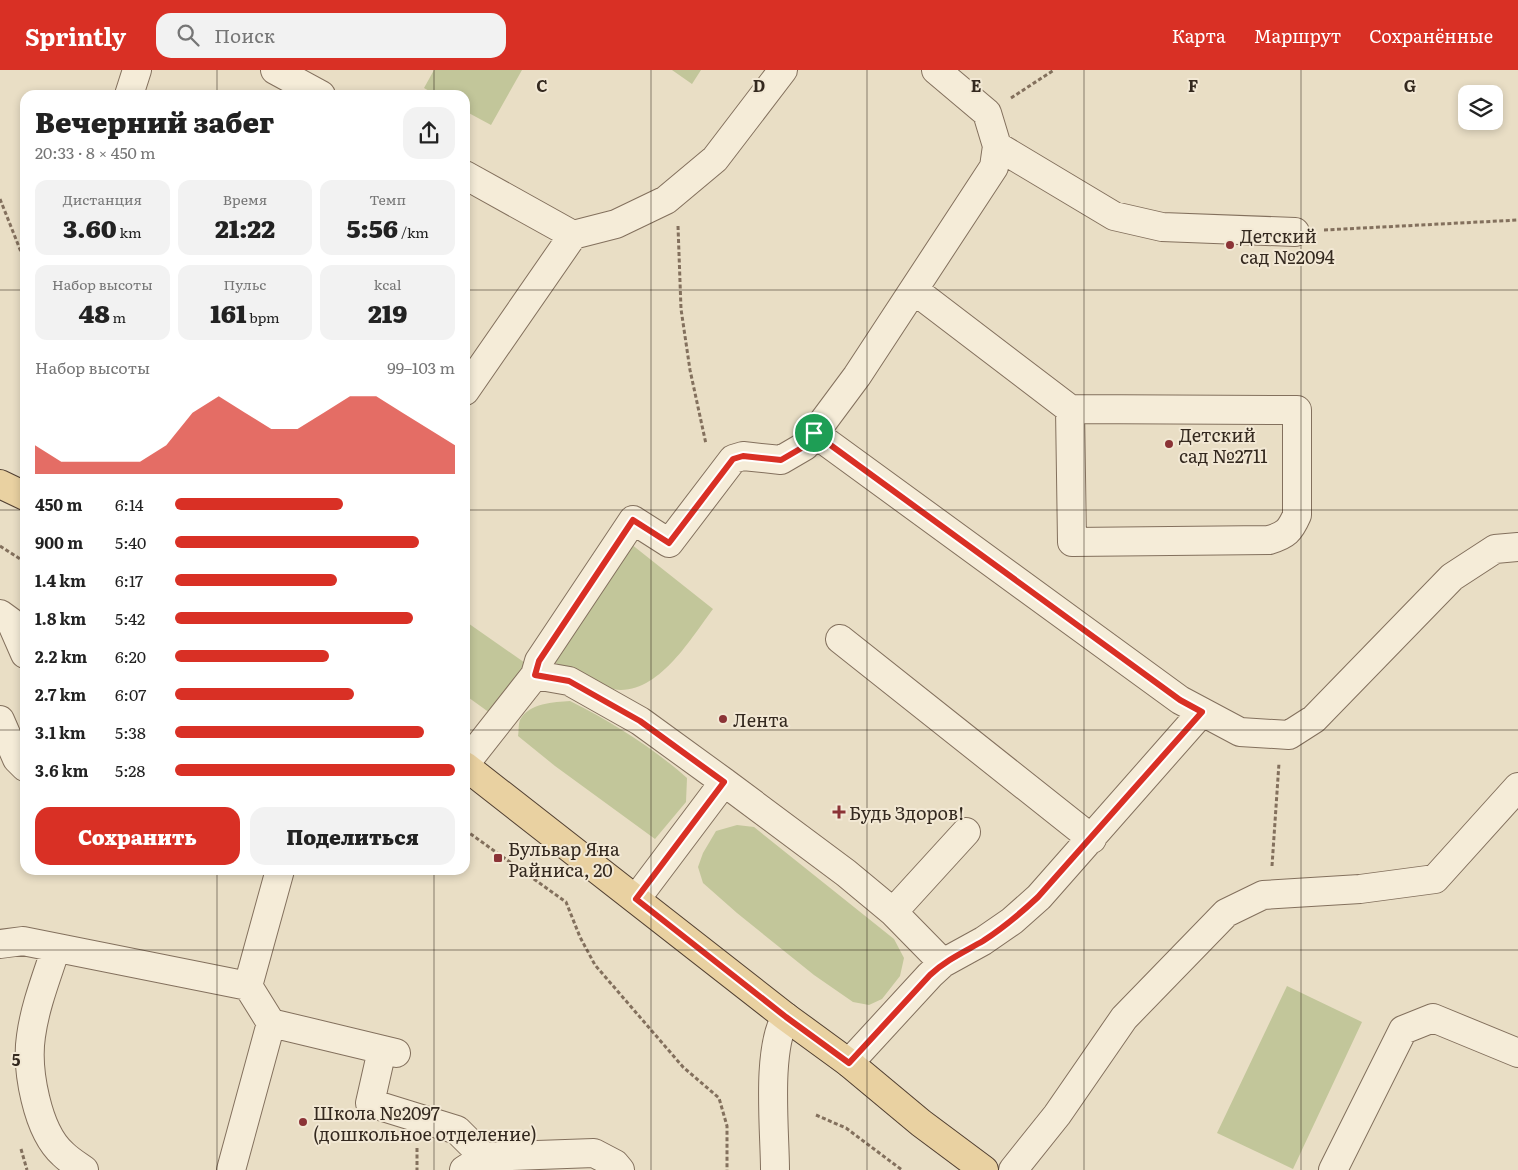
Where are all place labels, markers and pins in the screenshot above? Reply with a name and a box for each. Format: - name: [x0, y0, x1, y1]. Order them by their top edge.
- place label: Детский сад №2094: [1240, 222, 1335, 270]
- marker: Детский сад №2094: [1224, 239, 1236, 251]
- pin: [793, 412, 835, 454]
- place label: Детский сад №2711: [1179, 421, 1268, 469]
- marker: Детский сад №2711: [1163, 438, 1175, 450]
- place label: Лента: [733, 706, 789, 733]
- marker: Лента: [717, 713, 729, 725]
- place label: Будь Здоров!: [849, 799, 964, 826]
- marker: Будь Здоров!: [833, 806, 845, 818]
- place label: Бульвар Яна Райниса, 20: [508, 835, 620, 883]
- marker: Бульвар Яна Райниса, 20: [492, 852, 504, 864]
- place label: Школа №2097 (дошкольное отделение): [313, 1099, 537, 1147]
- marker: Школа №2097 (дошкольное отделение): [297, 1116, 309, 1128]

